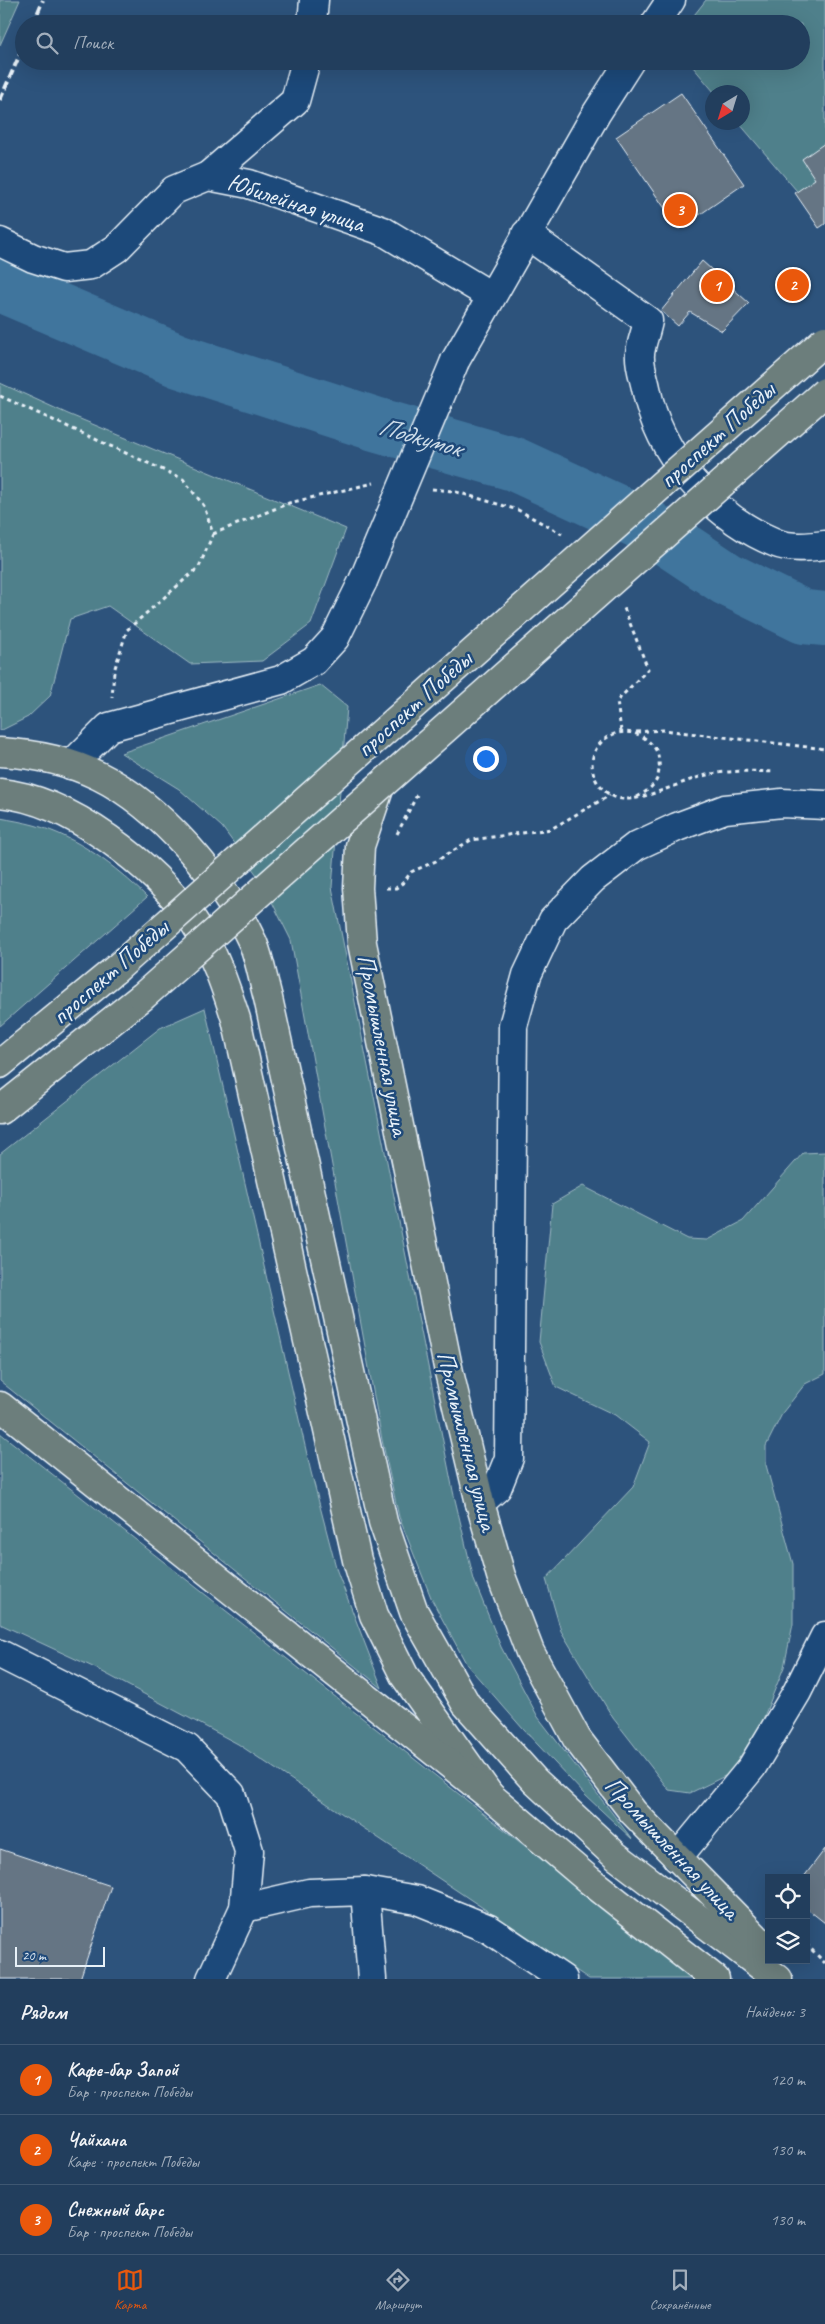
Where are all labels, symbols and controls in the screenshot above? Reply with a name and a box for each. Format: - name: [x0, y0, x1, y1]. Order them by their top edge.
- search box: [15, 15, 810, 70]
- icon: search: [33, 29, 61, 57]
- text: Поиск: [73, 31, 113, 55]
- north arrow: [705, 85, 750, 130]
- street label: Юбилейная улица: [224, 166, 370, 241]
- pin: 3: [664, 191, 696, 229]
- pin: 2: [777, 266, 809, 304]
- pin: 1: [701, 267, 733, 305]
- street label: проспект Победы: [652, 373, 783, 496]
- water label: Подкумок: [375, 410, 469, 466]
- street label: проспект Победы: [349, 642, 480, 765]
- your location: [473, 746, 499, 772]
- street label: проспект Победы: [45, 911, 177, 1032]
- street label: Промышленная улица: [350, 952, 417, 1141]
- street label: Промышленная улица: [429, 1348, 505, 1537]
- street label: Промышленная улица: [598, 1770, 748, 1928]
- map controls: [765, 1874, 810, 1964]
- button: locate: [765, 1874, 810, 1919]
- button: layers: [765, 1919, 810, 1964]
- scale bar: [15, 1944, 105, 1967]
- text: 20 m: [22, 1947, 46, 1964]
- text: Рядом: [20, 1999, 67, 2025]
- text: Найдено: 3: [745, 2002, 805, 2022]
- text: Кафе-бар Запой: [67, 2058, 178, 2082]
- text: 1: [32, 2070, 40, 2090]
- text: 120 m: [771, 2070, 805, 2090]
- text: Бар · проспект Победы: [67, 2082, 192, 2102]
- text: Чайхана: [67, 2128, 126, 2152]
- text: 2: [32, 2140, 40, 2160]
- text: 130 m: [771, 2140, 805, 2160]
- text: Кафе · проспект Победы: [67, 2152, 199, 2172]
- text: Снежный барс: [67, 2198, 164, 2222]
- text: 3: [32, 2210, 40, 2230]
- text: 130 m: [771, 2210, 805, 2230]
- text: Бар · проспект Победы: [67, 2222, 192, 2242]
- tab: Карта: [114, 2266, 146, 2313]
- tab: Маршрут: [375, 2266, 421, 2313]
- tab: Сохранённые: [650, 2266, 711, 2313]

